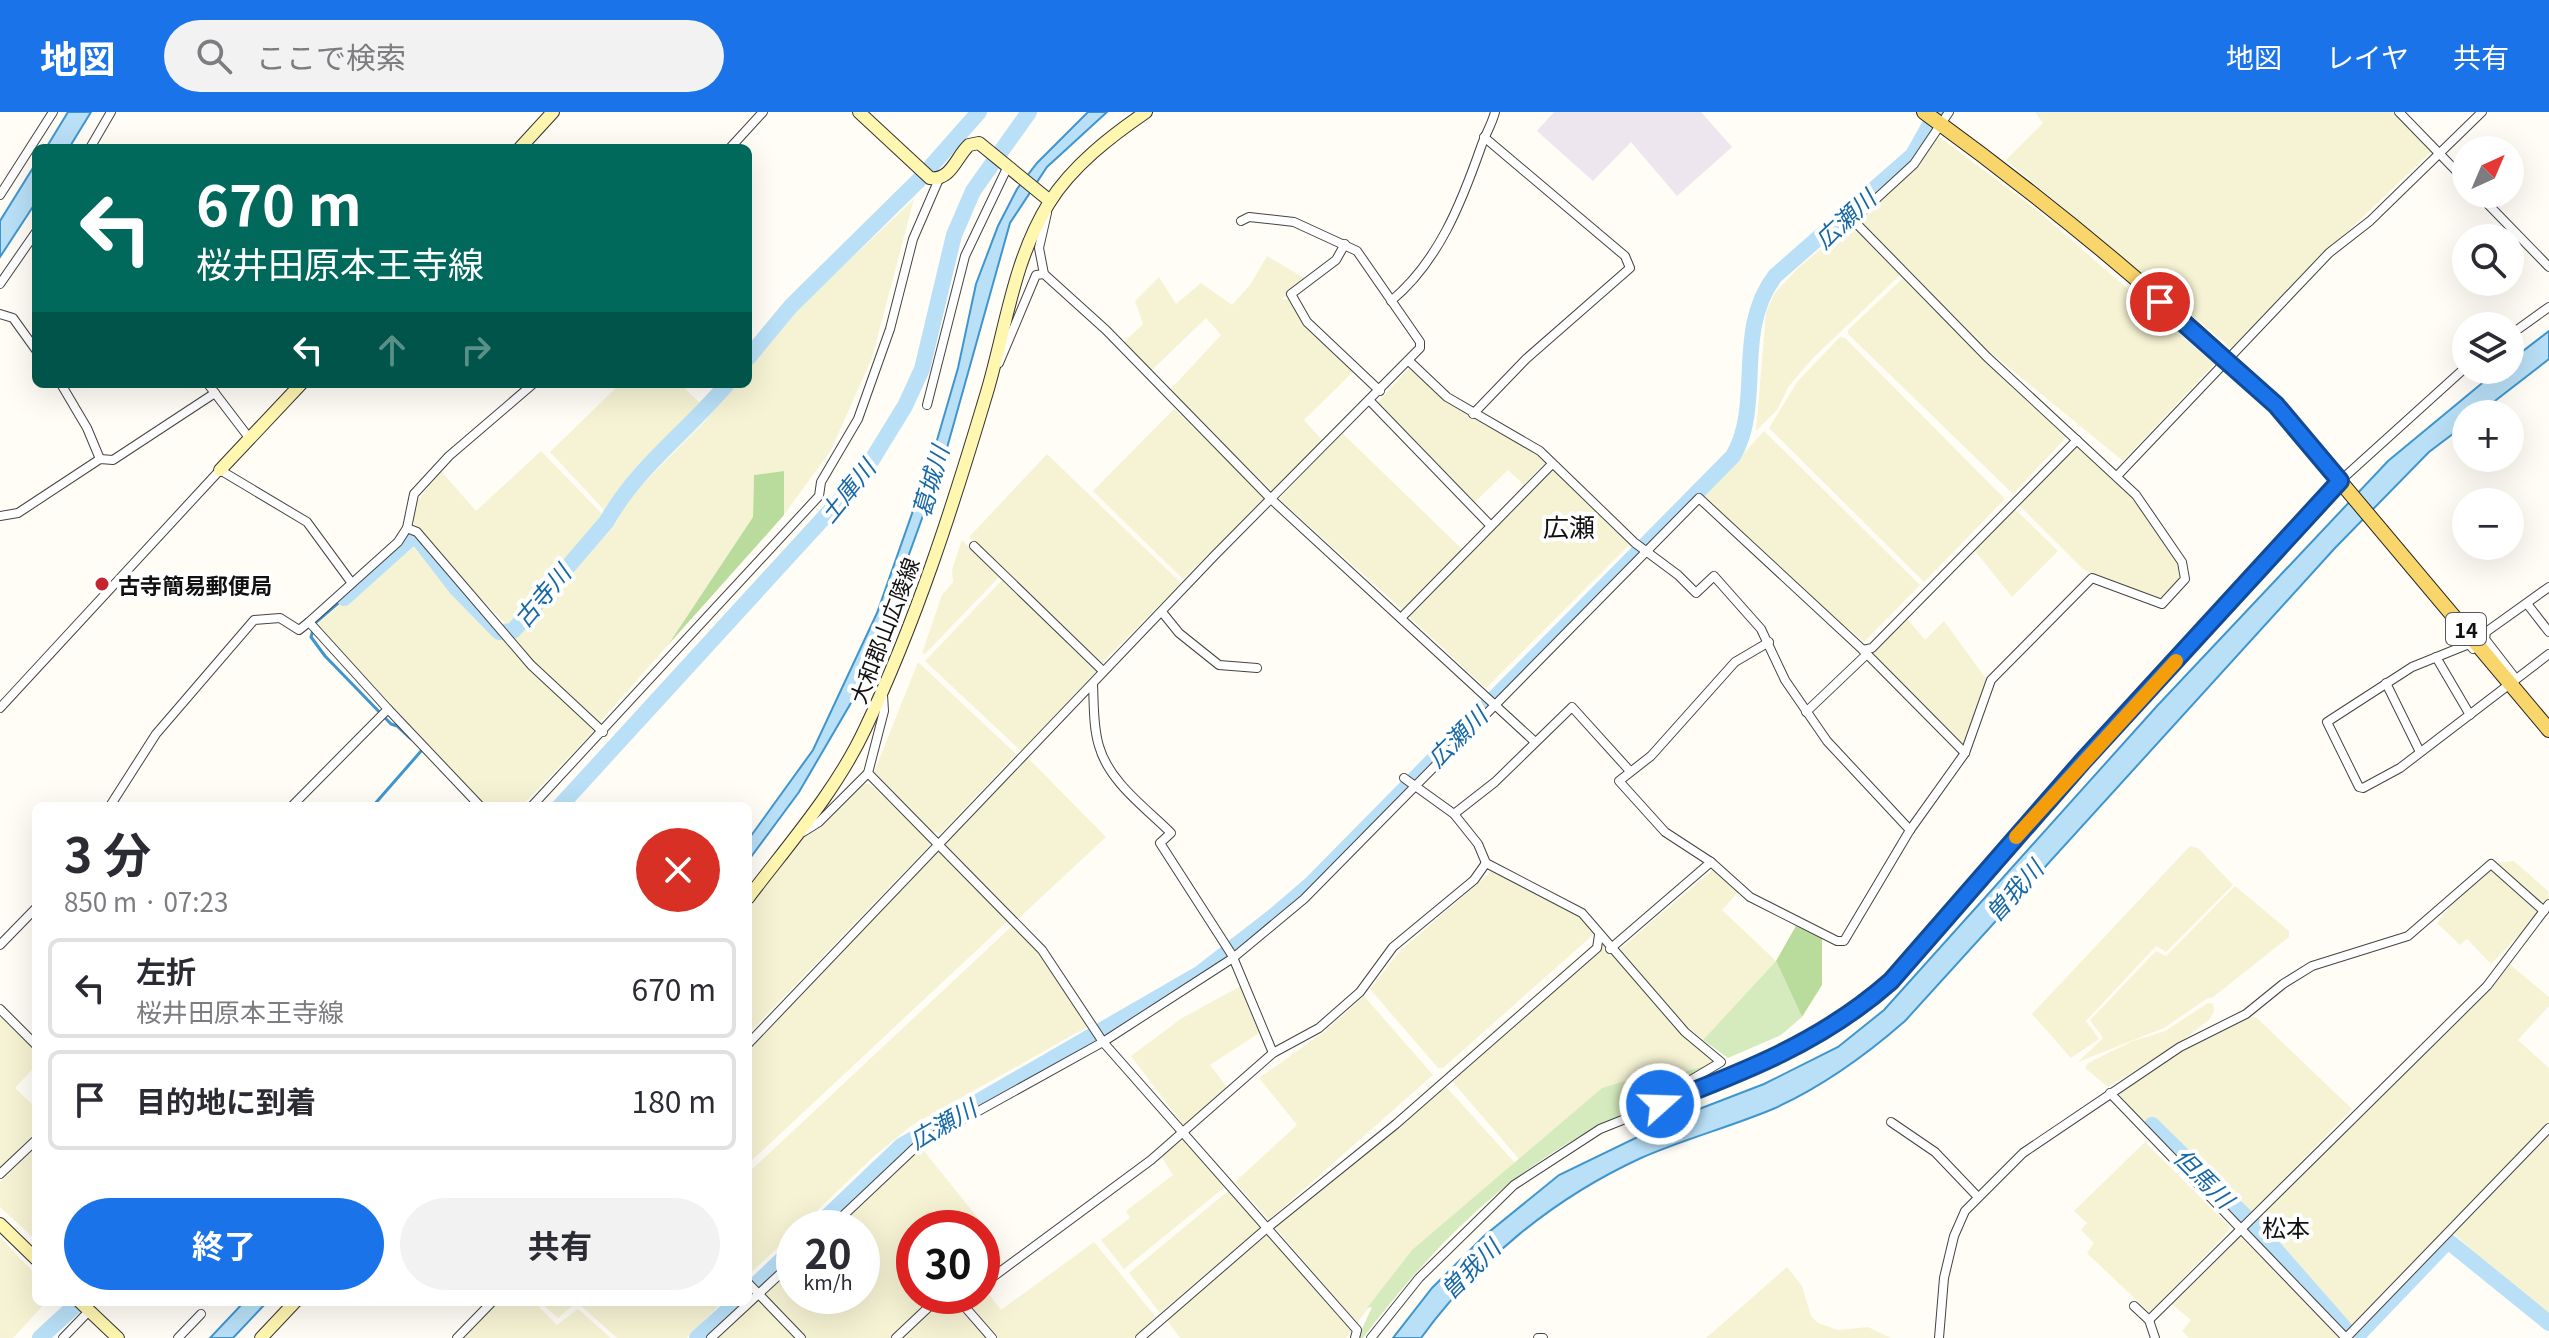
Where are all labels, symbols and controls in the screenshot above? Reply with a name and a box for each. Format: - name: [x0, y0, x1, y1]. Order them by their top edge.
- search box: [164, 20, 724, 92]
- text: 地図: [40, 29, 116, 84]
- icon: search: [192, 34, 236, 78]
- text: ここで検索: [256, 34, 406, 78]
- text: 地図: [2226, 36, 2282, 76]
- text: レイヤ: [2326, 36, 2409, 76]
- text: 共有: [2453, 36, 2509, 76]
- north arrow: [2452, 136, 2524, 208]
- map controls: [2452, 136, 2524, 560]
- text: 670 m: [196, 161, 362, 242]
- icon: left: [64, 176, 168, 280]
- water label: 広瀬川: [1806, 179, 1884, 255]
- button: search: [2452, 224, 2524, 296]
- text: 桜井田原本王寺線: [196, 236, 484, 288]
- pin: [2126, 268, 2194, 336]
- icon: arrive: [2138, 280, 2182, 324]
- button: layers: [2452, 312, 2524, 384]
- icon: left: [286, 328, 330, 372]
- icon: ahead: [370, 328, 414, 372]
- icon: right: [454, 328, 498, 372]
- button: +: [2452, 400, 2524, 472]
- water label: 葛城川: [902, 439, 957, 520]
- water label: 土庫川: [810, 449, 884, 529]
- button: −: [2452, 488, 2524, 560]
- district label: 広瀬: [1543, 507, 1595, 544]
- street label: 大和郡山広陵線: [840, 552, 926, 708]
- water label: 古寺川: [504, 554, 579, 634]
- place label: 古寺簡易郵便局: [118, 568, 272, 600]
- marker: 古寺簡易郵便局: [93, 575, 111, 593]
- road number: 14: [2446, 613, 2486, 645]
- water label: 広瀬川: [1418, 696, 1496, 774]
- text: 3 分: [64, 817, 151, 887]
- button: close: [636, 828, 720, 912]
- water label: 曽我川: [1976, 849, 2052, 928]
- text: 850 m · 07:23: [64, 882, 228, 919]
- text: 左折: [136, 948, 196, 992]
- icon: left: [68, 966, 112, 1010]
- text: 670 m: [632, 966, 716, 1010]
- text: 桜井田原本王寺線: [136, 992, 344, 1029]
- position arrow: [1618, 1062, 1702, 1146]
- icon: arrive: [68, 1078, 112, 1122]
- text: 目的地に到着: [136, 1078, 316, 1122]
- text: 180 m: [632, 1078, 716, 1122]
- water label: 広瀬川: [902, 1088, 985, 1156]
- water label: 但馬川: [2167, 1139, 2245, 1217]
- button: 終了: [64, 1198, 384, 1290]
- button: 共有: [400, 1198, 720, 1290]
- district label: 松本: [2262, 1209, 2310, 1244]
- speed limit sign: 30: [896, 1210, 1000, 1314]
- text: 20: [804, 1223, 852, 1281]
- water label: 曽我川: [1431, 1228, 1509, 1306]
- text: km/h: [803, 1267, 853, 1296]

